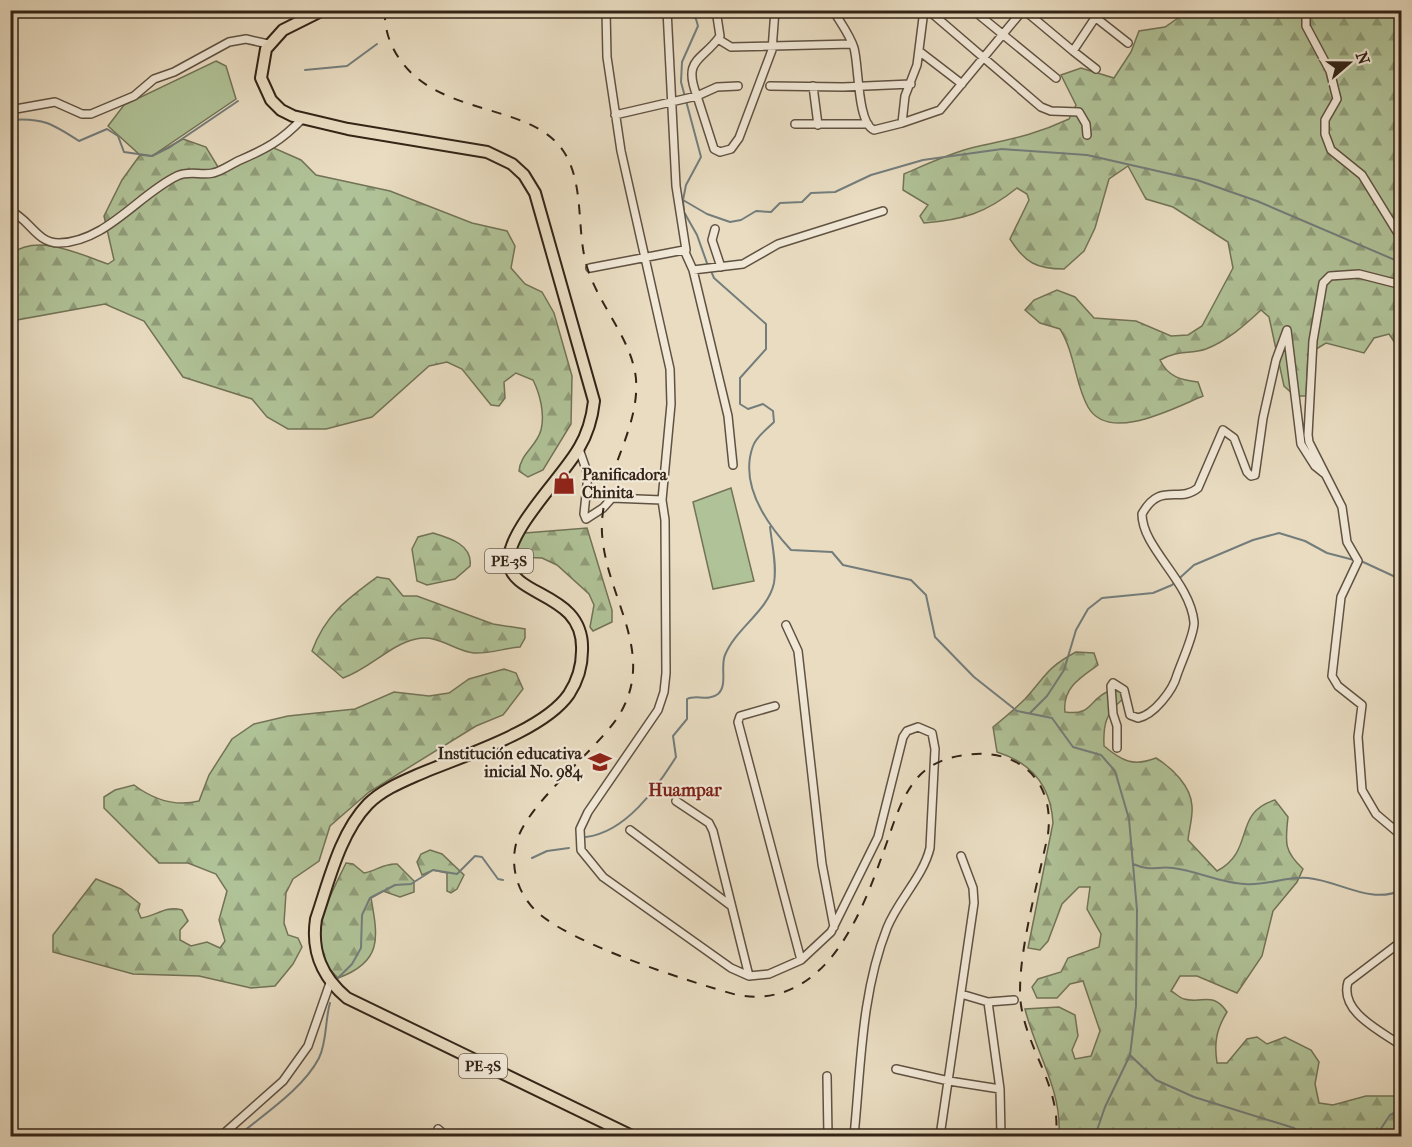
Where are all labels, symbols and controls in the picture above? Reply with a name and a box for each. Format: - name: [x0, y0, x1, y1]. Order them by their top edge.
- north arrow: [1319, 33, 1379, 93]
- text: N: [1352, 49, 1374, 68]
- place label: Panificadora Chinita: [582, 465, 668, 502]
- shop icon: Panificadora Chinita: [551, 470, 577, 496]
- road number: PE-3S: [485, 549, 533, 573]
- place label: Institución educativa inicial No. 984: [438, 744, 584, 782]
- school or university icon: Institución educativa inicial No. 984: [587, 749, 613, 775]
- district label: Huampar: [648, 780, 722, 801]
- road number: PE-3S: [459, 1054, 507, 1078]

